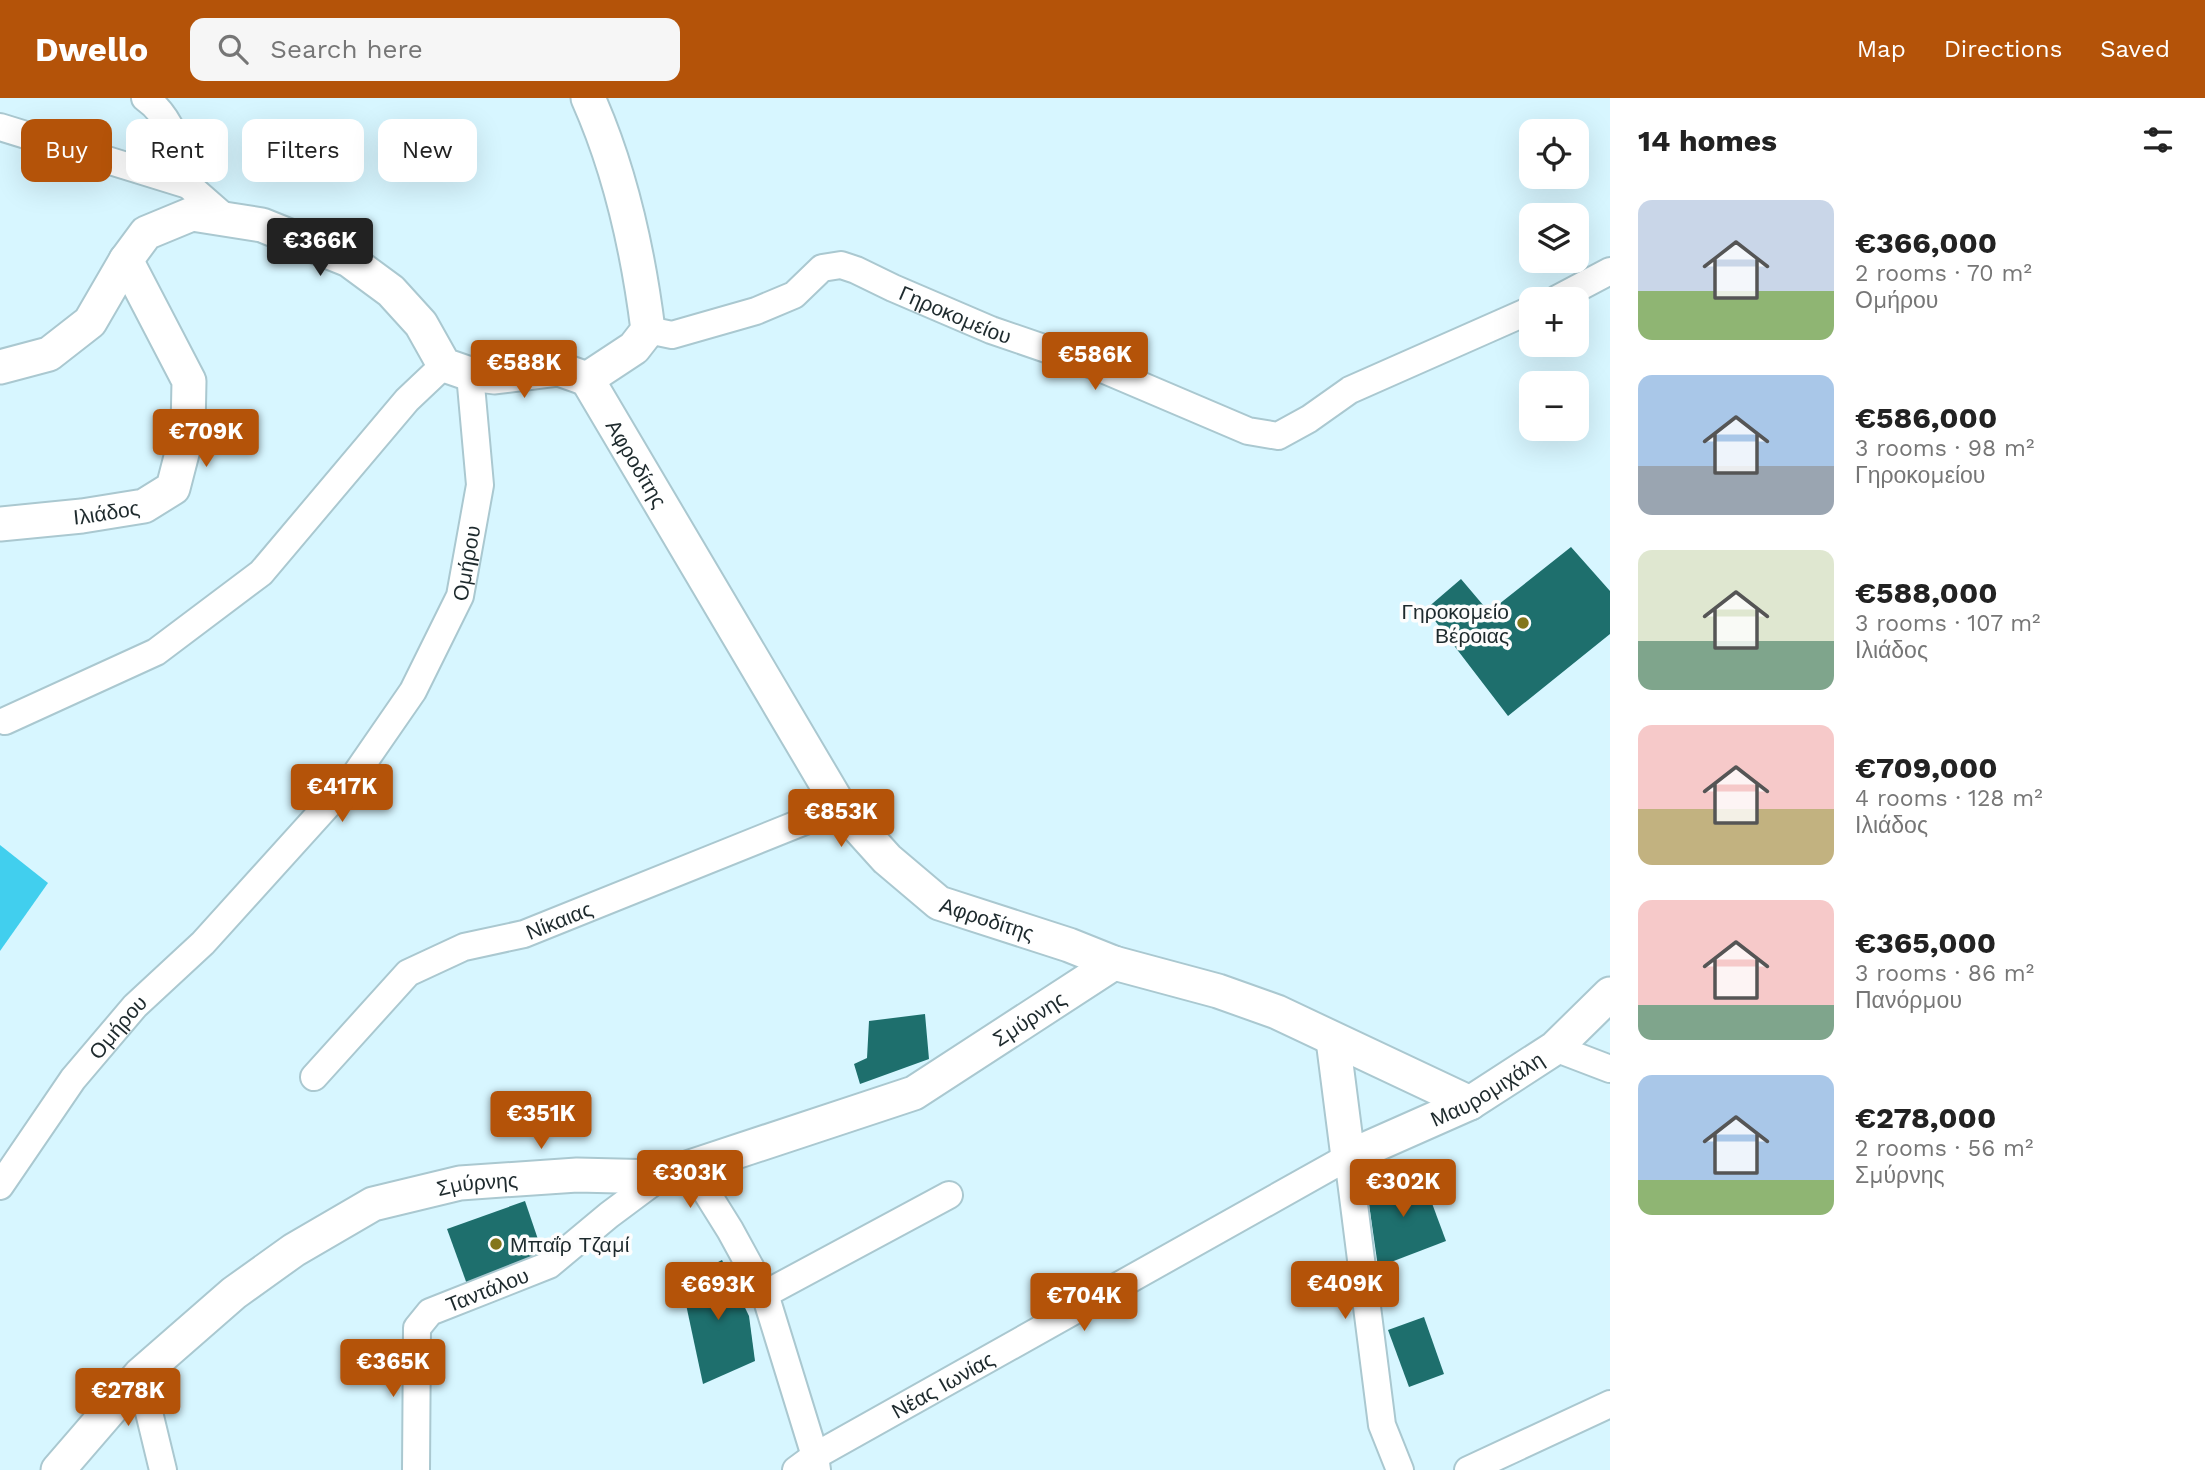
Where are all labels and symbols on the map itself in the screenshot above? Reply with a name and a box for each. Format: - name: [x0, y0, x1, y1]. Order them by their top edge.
- pin: €366K: [271, 218, 369, 278]
- street label: Γηροκομείου: [896, 280, 1015, 349]
- pin: €586K: [1046, 332, 1144, 392]
- pin: €588K: [475, 341, 573, 400]
- pin: €709K: [157, 410, 255, 469]
- street label: Αφροδίτης: [601, 415, 673, 512]
- street label: Ιλιάδος: [72, 494, 141, 529]
- street label: Ομήρου: [447, 523, 485, 603]
- place label: Γηροκομείο Βέροιας: [1401, 599, 1509, 648]
- marker: Γηροκομείο Βέροιας: [1515, 615, 1531, 631]
- pin: €417K: [293, 764, 391, 824]
- pin: €853K: [792, 790, 890, 849]
- street label: Αφροδίτης: [937, 892, 1038, 945]
- street label: Νίκαιας: [522, 895, 596, 944]
- street label: Σμύρνης: [988, 985, 1070, 1051]
- street label: Ομήρου: [83, 989, 151, 1064]
- street label: Μαυρομιχάλη: [1427, 1046, 1548, 1131]
- pin: €351K: [492, 1091, 590, 1151]
- pin: €303K: [641, 1150, 739, 1210]
- pin: €302K: [1354, 1160, 1452, 1219]
- street label: Σμύρνης: [434, 1167, 519, 1201]
- place label: Μπαΐρ Τζαμί: [510, 1232, 630, 1257]
- marker: Μπαΐρ Τζαμί: [488, 1236, 504, 1252]
- street label: Ταντάλου: [442, 1262, 532, 1317]
- pin: €693K: [669, 1262, 767, 1322]
- pin: €409K: [1296, 1262, 1394, 1321]
- pin: €704K: [1035, 1274, 1133, 1333]
- pin: €365K: [344, 1340, 442, 1399]
- street label: Νέας Ιωνίας: [887, 1346, 998, 1423]
- pin: €278K: [79, 1368, 177, 1428]

